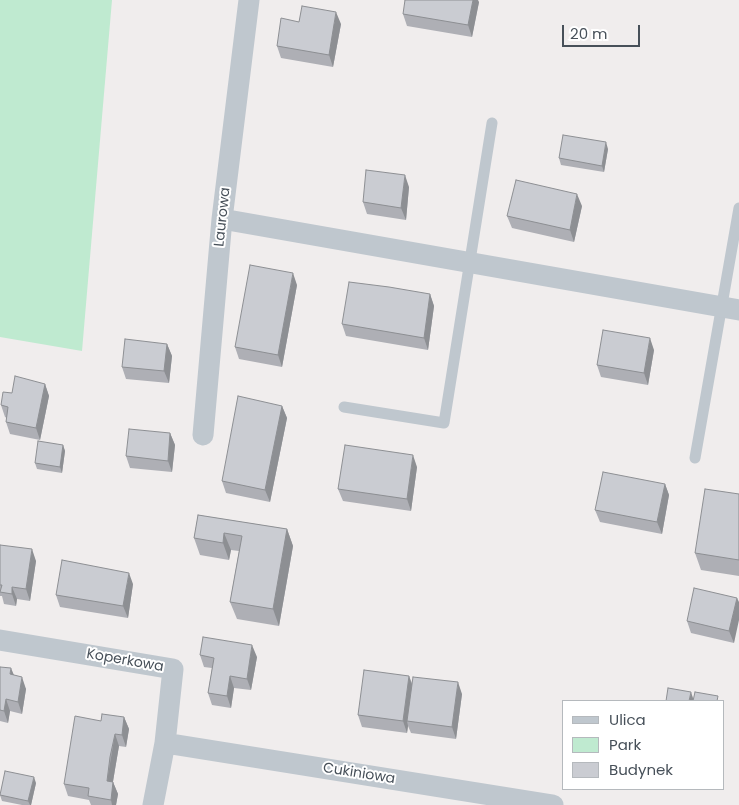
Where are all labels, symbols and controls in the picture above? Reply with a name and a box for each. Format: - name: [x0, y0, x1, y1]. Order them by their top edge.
- scale bar: [564, 15, 642, 47]
- text: 20 m: [570, 23, 608, 44]
- street label: Laurowa: [212, 186, 234, 248]
- street label: Koperkowa: [85, 646, 165, 676]
- legend: [562, 700, 724, 790]
- text: Ulica: [609, 709, 646, 730]
- text: Park: [609, 734, 641, 755]
- text: Budynek: [609, 759, 673, 780]
- street label: Cukiniowa: [322, 760, 396, 788]

